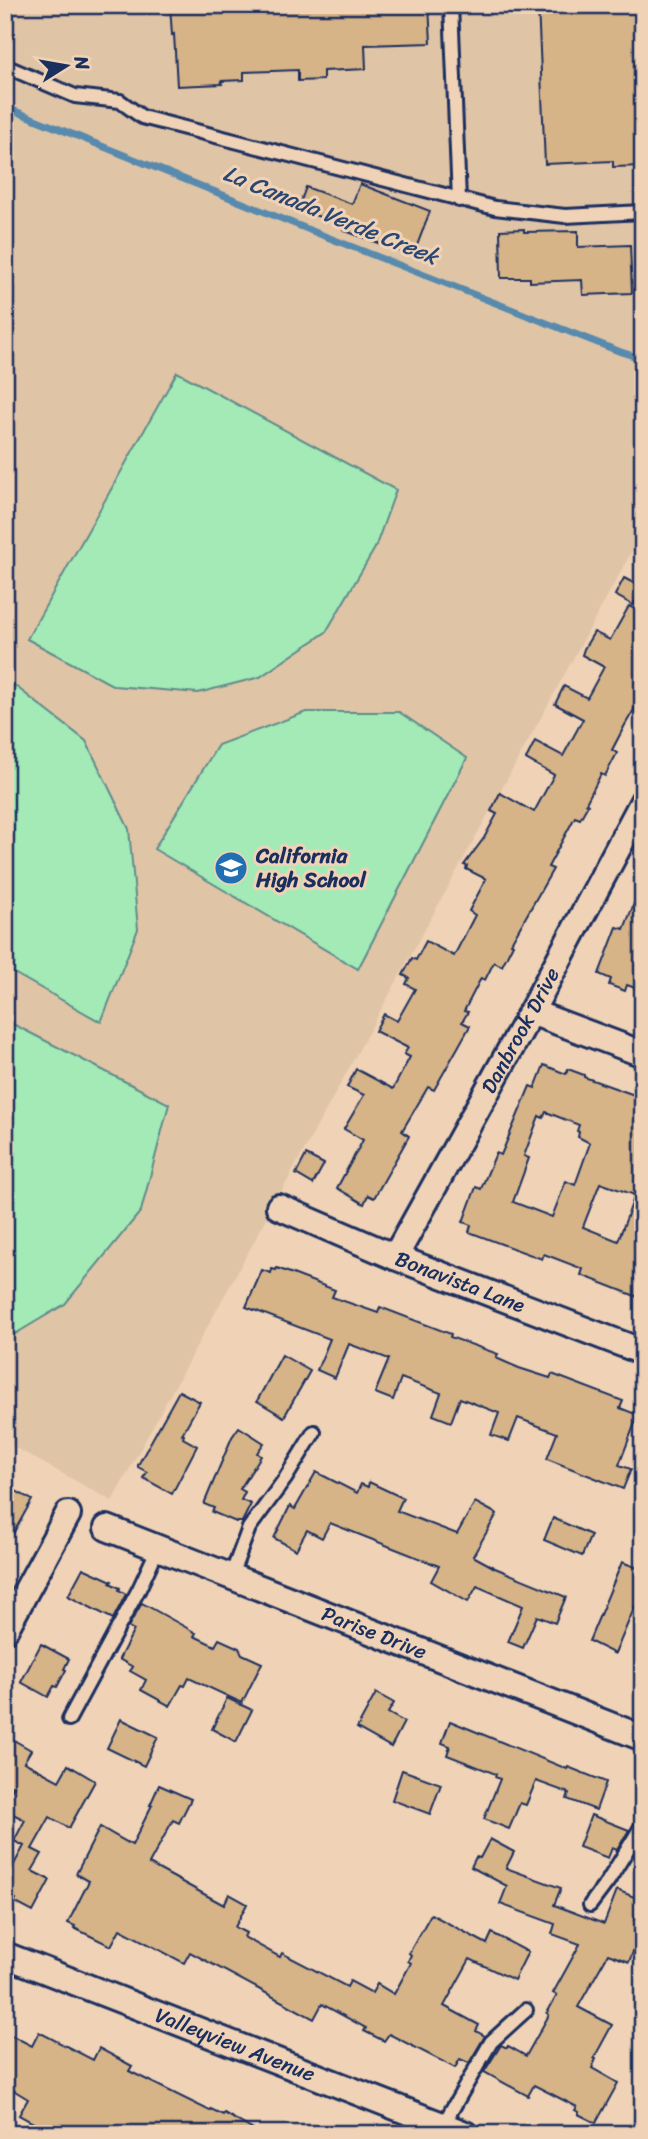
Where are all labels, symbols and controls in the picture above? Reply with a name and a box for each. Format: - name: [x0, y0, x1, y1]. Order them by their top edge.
- north arrow: [32, 32, 102, 102]
- text: N: [65, 52, 100, 73]
- water label: La Canada Verde Creek: [217, 153, 447, 278]
- place label: California High School: [255, 837, 367, 899]
- school or university icon: California High School: [212, 849, 250, 887]
- street label: Danbrook Drive: [470, 960, 571, 1101]
- street label: Bonavista Lane: [389, 1240, 531, 1324]
- street label: Parise Drive: [316, 1595, 433, 1671]
- street label: Valleyview Avenue: [149, 1996, 321, 2093]

